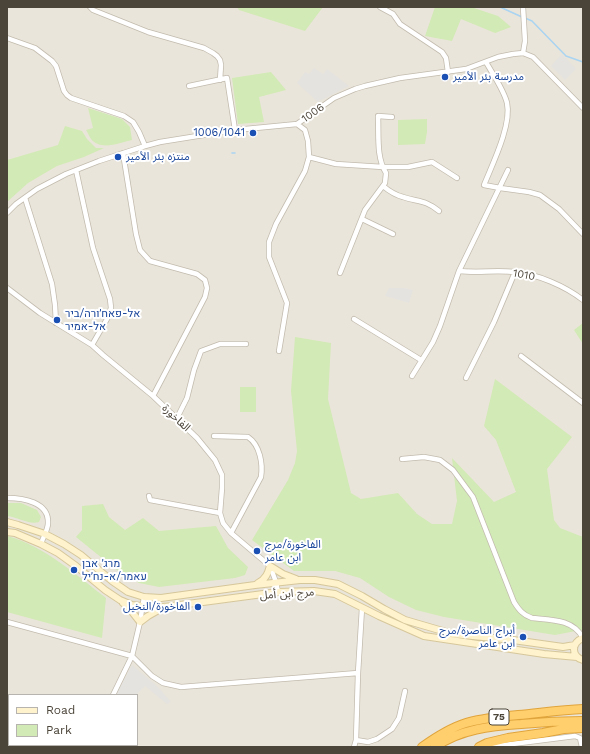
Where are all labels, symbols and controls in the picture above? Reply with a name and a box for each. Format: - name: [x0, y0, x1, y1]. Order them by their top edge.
- place label: مدرسة بئر الأمير: [453, 70, 524, 84]
- marker: مدرسة بئر الأمير: [440, 72, 450, 82]
- street label: 1006: [299, 101, 327, 125]
- place label: 1006/1041: [194, 126, 245, 140]
- marker: 1006/1041: [248, 128, 258, 138]
- place label: منتزه بئر الأمير: [126, 150, 190, 164]
- marker: منتزه بئر الأمير: [113, 152, 123, 162]
- street label: 1010: [512, 267, 536, 283]
- place label: אל-פאח׳ורה/ביר אל-אמיר: [65, 307, 140, 333]
- marker: אל-פאח׳ורה/ביר אל-אמיר: [52, 315, 62, 325]
- street label: الفاخورة: [159, 402, 193, 434]
- place label: الفاخورة/مرج ابن عامر: [265, 538, 321, 564]
- marker: الفاخورة/مرج ابن عامر: [252, 546, 262, 556]
- place label: מרג׳ אבן עאמר/א-נח׳יל: [82, 557, 147, 583]
- marker: מרג׳ אבן עאמר/א-נח׳יל: [69, 565, 79, 575]
- street label: مرج ابن أمل: [259, 586, 315, 602]
- place label: الفاخورة/النخيل: [123, 600, 190, 614]
- marker: الفاخورة/النخيل: [193, 602, 203, 612]
- place label: أبراج الناصرة/مرج ابن عامر: [439, 624, 515, 650]
- marker: أبراج الناصرة/مرج ابن عامر: [518, 632, 528, 642]
- legend: [8, 694, 138, 746]
- text: Road: [46, 703, 75, 717]
- road number: 75: [489, 709, 509, 725]
- text: Park: [46, 723, 72, 737]

